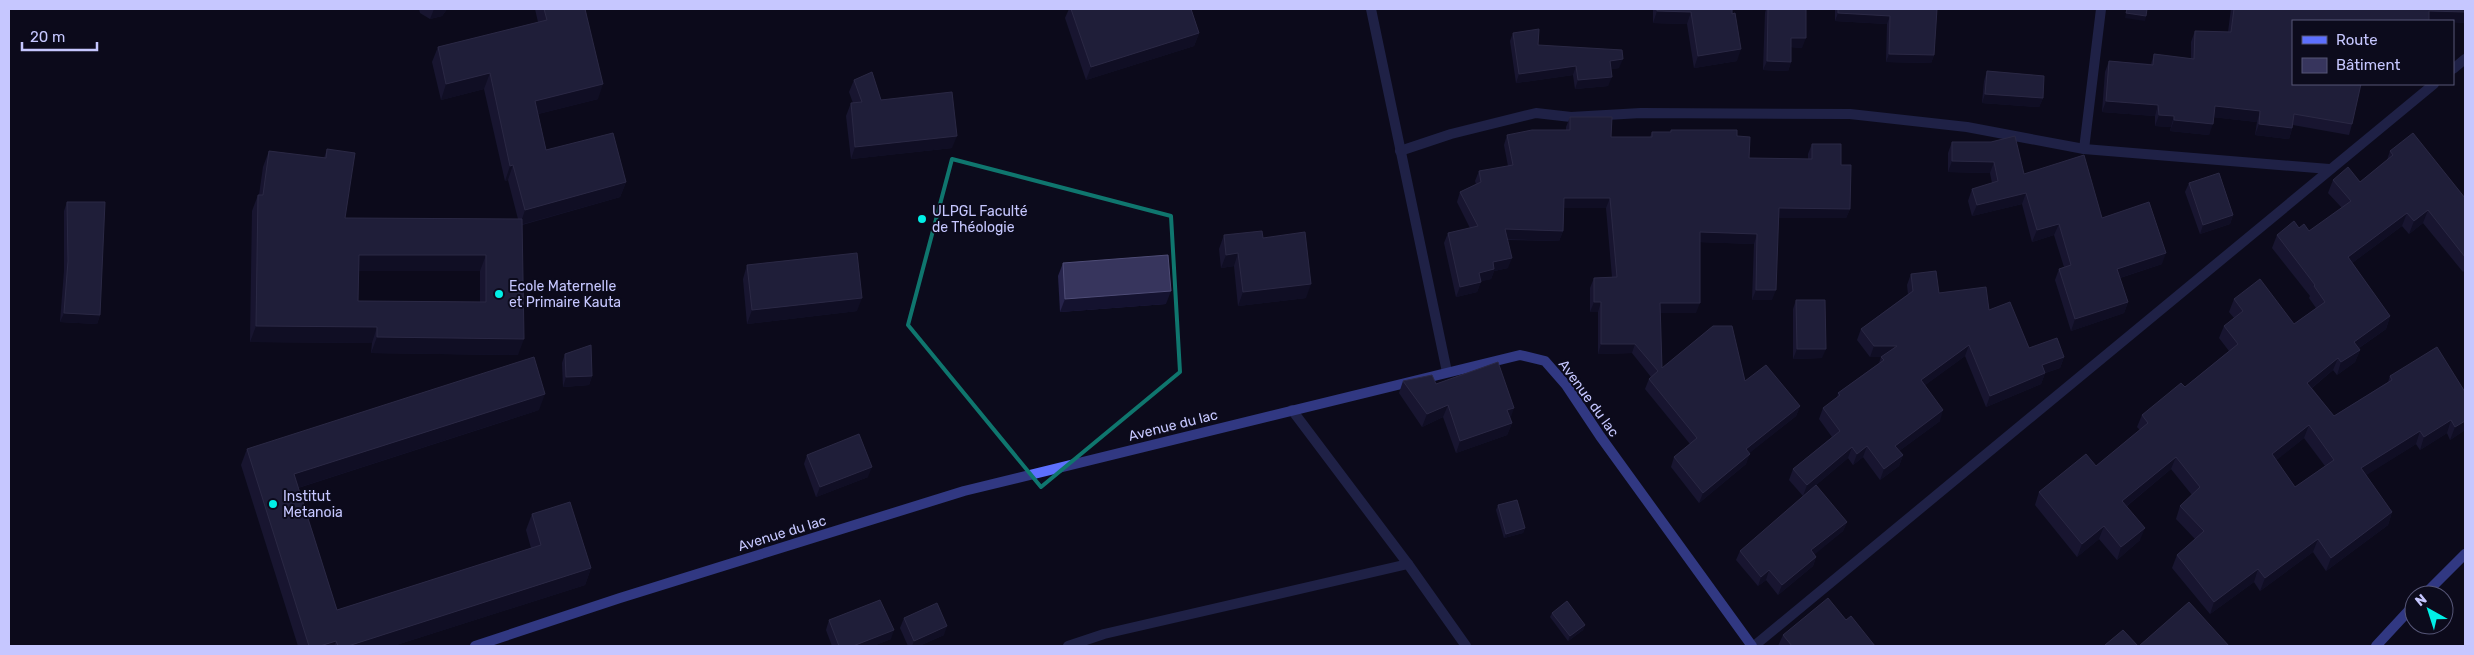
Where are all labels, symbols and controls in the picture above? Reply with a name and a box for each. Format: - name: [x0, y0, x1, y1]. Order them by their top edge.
- scale bar: [22, 20, 98, 52]
- legend: [2292, 20, 2454, 85]
- text: 20 m: [30, 28, 65, 46]
- text: Route: [2336, 31, 2378, 49]
- text: Bâtiment: [2336, 56, 2400, 74]
- place label: ULPGL Faculté de Théologie: [932, 203, 1028, 236]
- marker: ULPGL Faculté de Théologie: [916, 213, 928, 225]
- place label: Ecole Maternelle et Primaire Kauta: [509, 278, 621, 311]
- marker: Ecole Maternelle et Primaire Kauta: [493, 288, 505, 300]
- street label: Avenue du lac: [1555, 356, 1623, 441]
- street label: Avenue du lac: [1127, 406, 1220, 445]
- place label: Institut Metanoia: [283, 488, 343, 521]
- marker: Institut Metanoia: [267, 498, 279, 510]
- street label: Avenue du lac: [736, 512, 829, 555]
- north arrow: [2404, 585, 2454, 635]
- text: N: [2412, 591, 2430, 610]

